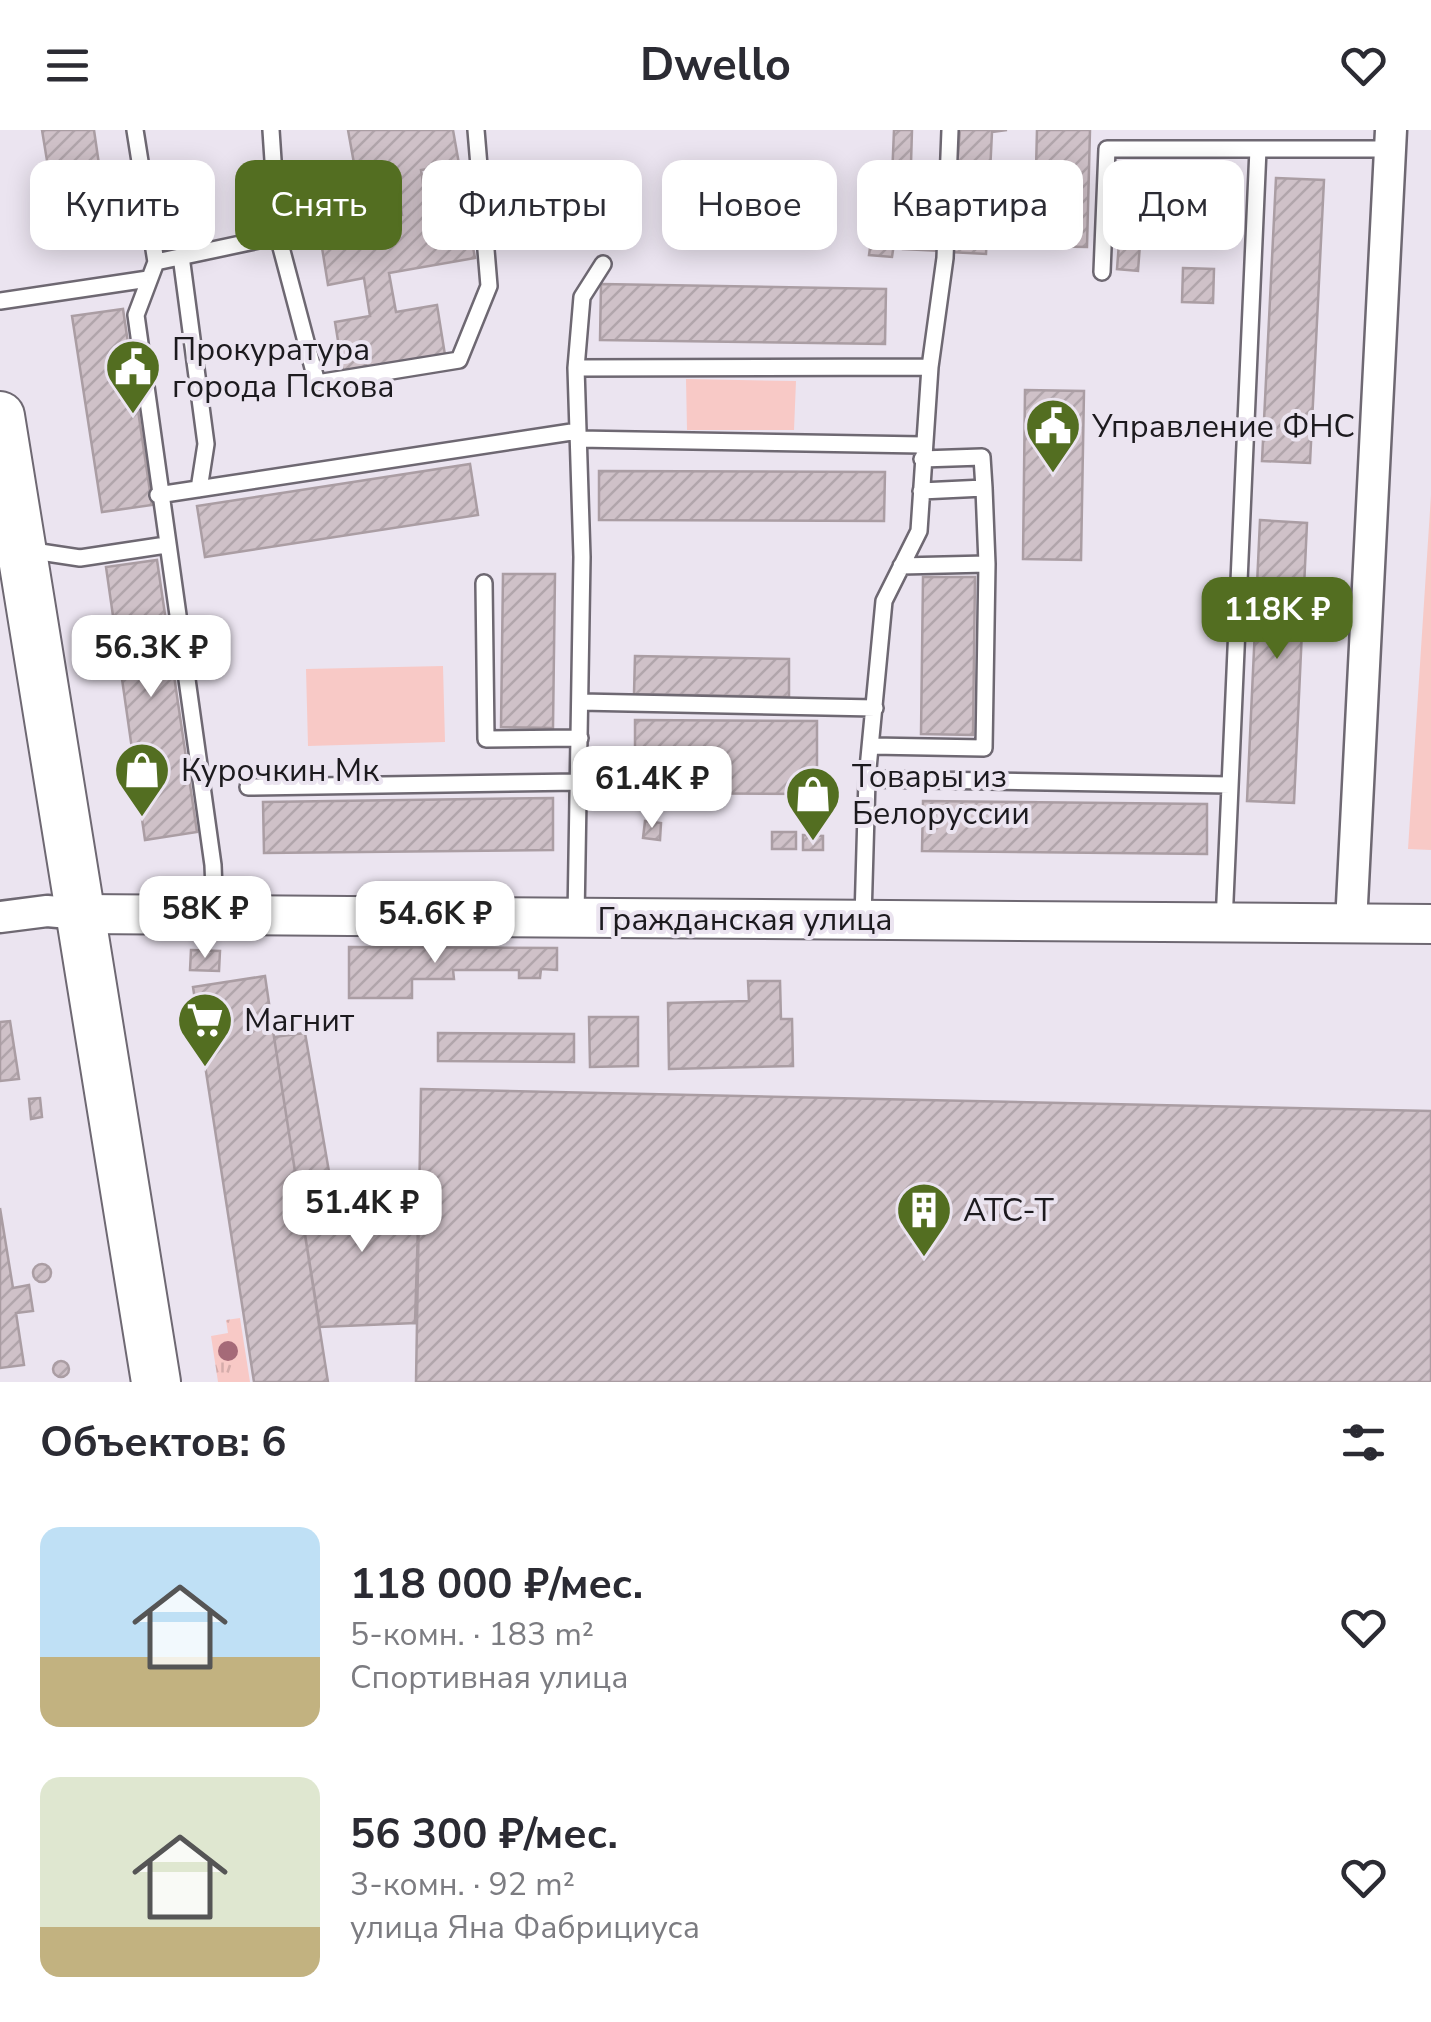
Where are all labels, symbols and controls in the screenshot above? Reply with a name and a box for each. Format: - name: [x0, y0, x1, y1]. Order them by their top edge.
- text: Dwello: [640, 35, 791, 96]
- icon: menu: [40, 38, 95, 93]
- icon: heart: [1336, 38, 1391, 93]
- chip: Купить: [30, 160, 215, 250]
- chip: Снять: [235, 160, 402, 250]
- chip: Фильтры: [422, 160, 642, 250]
- chip: Новое: [662, 160, 837, 250]
- chip: Квартира: [857, 160, 1083, 250]
- chip: Дом: [1103, 160, 1244, 250]
- place label: Прокуратура города Пскова: [172, 328, 395, 408]
- public building icon: Прокуратура города Пскова: [103, 337, 163, 416]
- public building icon: Управление ФНС: [1023, 396, 1083, 475]
- place label: Управление ФНС: [1091, 405, 1355, 448]
- pin: 118K ₽: [1196, 577, 1358, 662]
- text: 118K ₽: [1224, 588, 1330, 631]
- pin: 56.3K ₽: [59, 615, 243, 700]
- text: 56.3K ₽: [94, 626, 208, 669]
- shop icon: Курочкин Мк: [112, 740, 172, 819]
- pin: 61.4K ₽: [560, 746, 744, 831]
- place label: Курочкин Мк: [181, 749, 379, 792]
- place label: Товары из Белоруссии: [852, 755, 1030, 835]
- text: 61.4K ₽: [595, 757, 709, 800]
- shop icon: Товары из Белоруссии: [783, 764, 843, 843]
- pin: 58K ₽: [135, 876, 275, 961]
- pin: 54.6K ₽: [343, 881, 527, 966]
- text: 58K ₽: [161, 887, 249, 930]
- text: 54.6K ₽: [378, 892, 492, 935]
- street label: Гражданская улица: [597, 898, 893, 941]
- supermarket icon: Магнит: [175, 990, 235, 1069]
- place label: Магнит: [244, 999, 355, 1042]
- pin: 51.4K ₽: [270, 1170, 454, 1255]
- building icon: ATC-T: [894, 1180, 954, 1259]
- text: 51.4K ₽: [305, 1181, 419, 1224]
- place label: ATC-T: [963, 1189, 1054, 1232]
- text: Объектов: 6: [40, 1414, 286, 1471]
- icon: filters: [1336, 1415, 1391, 1470]
- text: 118 000 ₽/мес.: [350, 1556, 643, 1613]
- icon: home: [120, 1567, 240, 1687]
- icon: heart: [1336, 1600, 1391, 1655]
- text: 5-комн. · 183 m²: [350, 1613, 594, 1656]
- text: Спортивная улица: [350, 1656, 628, 1699]
- text: 56 300 ₽/мес.: [350, 1806, 618, 1863]
- icon: home: [120, 1817, 240, 1937]
- icon: heart: [1336, 1850, 1391, 1905]
- text: 3-комн. · 92 m²: [350, 1863, 575, 1906]
- text: улица Яна Фабрициуса: [350, 1906, 700, 1949]

